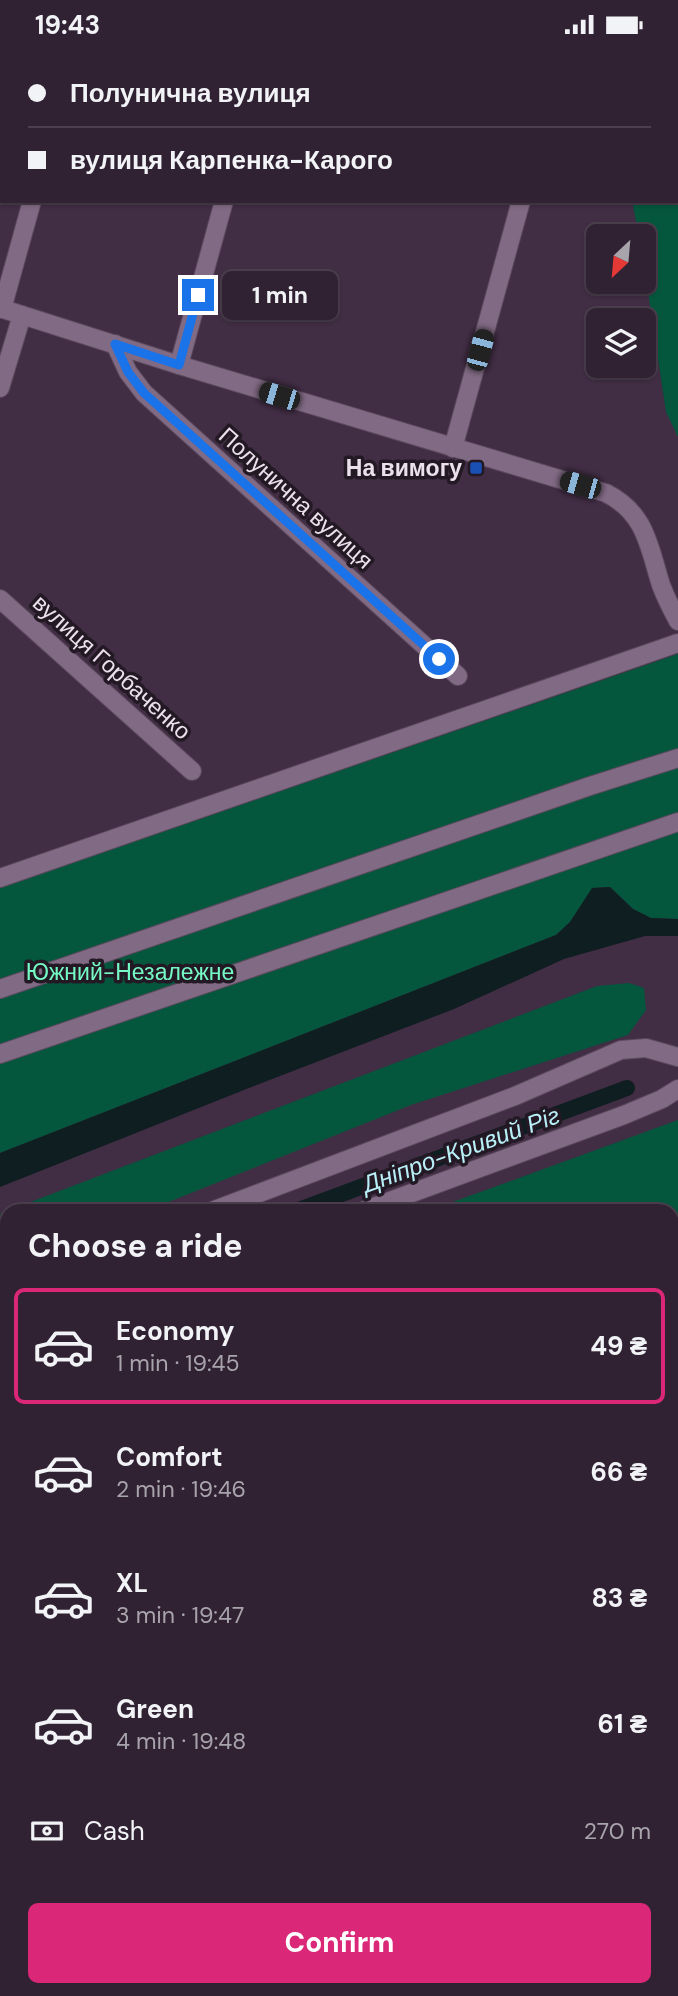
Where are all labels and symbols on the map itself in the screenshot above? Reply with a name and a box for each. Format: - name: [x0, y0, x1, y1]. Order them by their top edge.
- north arrow: [586, 224, 656, 294]
- callout: 1 min: [222, 271, 338, 319]
- route end: [182, 279, 214, 311]
- car: [465, 327, 496, 373]
- car: [256, 380, 303, 412]
- street label: Полунична вулиця: [213, 421, 379, 575]
- place label: На вимогу: [346, 453, 462, 483]
- marker: На вимогу: [468, 460, 484, 476]
- car: [557, 469, 604, 501]
- street label: вулиця Горбаченко: [27, 588, 197, 746]
- route start: [423, 643, 455, 675]
- park label: Южний-Незалежне: [26, 957, 234, 987]
- water label: Дніпро-Кривий Ріг: [355, 1099, 564, 1201]

